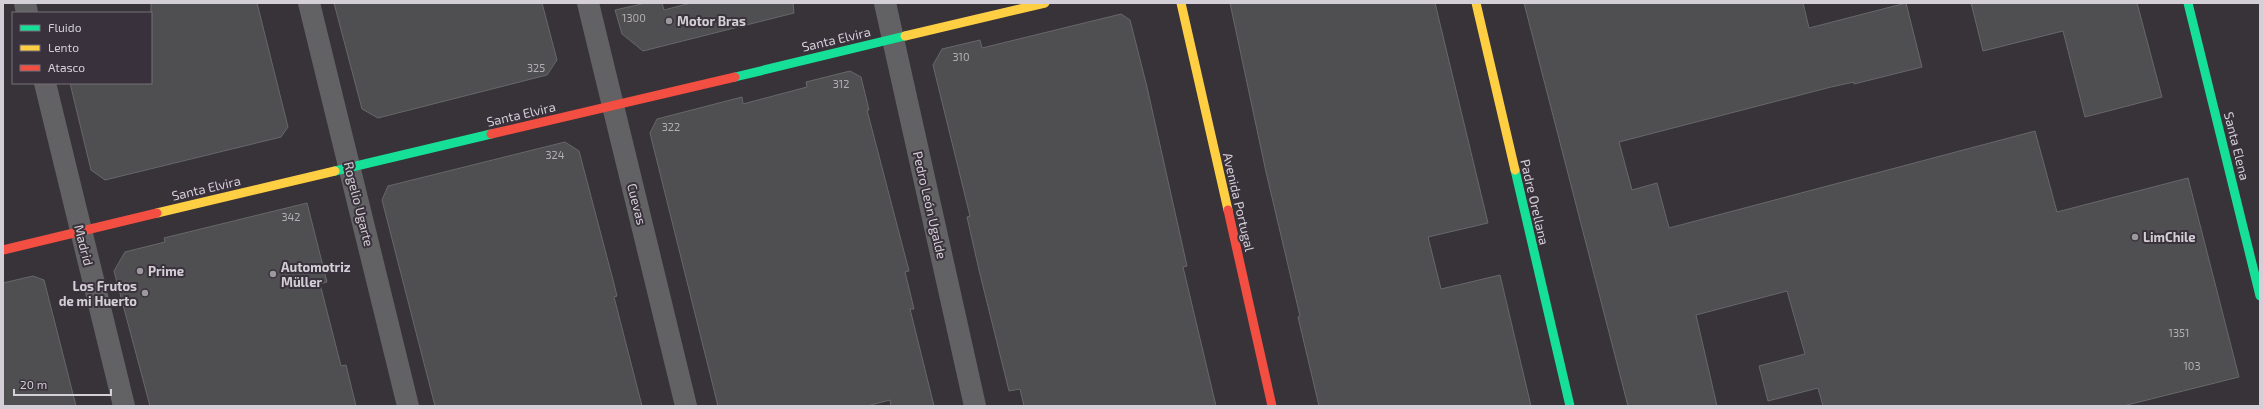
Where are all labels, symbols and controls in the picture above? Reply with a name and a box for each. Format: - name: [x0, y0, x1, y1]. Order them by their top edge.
- house number: 1300: [622, 11, 646, 24]
- legend: [12, 12, 152, 84]
- place label: Motor Bras: [677, 13, 746, 29]
- marker: Motor Bras: [664, 16, 674, 26]
- text: Fluido: [48, 20, 82, 34]
- street label: Santa Elvira: [800, 23, 872, 55]
- text: Lento: [48, 40, 79, 54]
- house number: 310: [952, 50, 970, 63]
- text: Atasco: [48, 60, 85, 74]
- house number: 325: [527, 61, 545, 74]
- house number: 312: [833, 77, 849, 90]
- street label: Santa Elvira: [485, 98, 557, 130]
- street label: Santa Elena: [2221, 110, 2253, 182]
- house number: 322: [662, 120, 680, 133]
- house number: 324: [545, 148, 565, 161]
- street label: Pedro León Ugalde: [910, 150, 950, 260]
- street label: Avenida Portugal: [1220, 151, 1258, 253]
- street label: Padre Orellana: [1517, 158, 1553, 246]
- street label: Rogelio Ugarte: [341, 160, 377, 248]
- street label: Santa Elvira: [170, 172, 242, 204]
- street label: Cuevas: [624, 182, 650, 226]
- house number: 342: [281, 210, 301, 223]
- street label: Madrid: [71, 223, 97, 267]
- place label: LimChile: [2143, 229, 2196, 245]
- marker: LimChile: [2130, 232, 2140, 242]
- place label: Automotriz Müller: [281, 259, 351, 290]
- place label: Prime: [148, 263, 184, 279]
- marker: Prime: [135, 266, 145, 276]
- marker: Automotriz Müller: [268, 269, 278, 279]
- place label: Los Frutos de mi Huerto: [59, 278, 137, 309]
- marker: Los Frutos de mi Huerto: [140, 288, 150, 298]
- house number: 1351: [2169, 326, 2189, 339]
- house number: 103: [2183, 359, 2201, 372]
- scale bar: [14, 371, 111, 397]
- text: 20 m: [20, 377, 47, 391]

